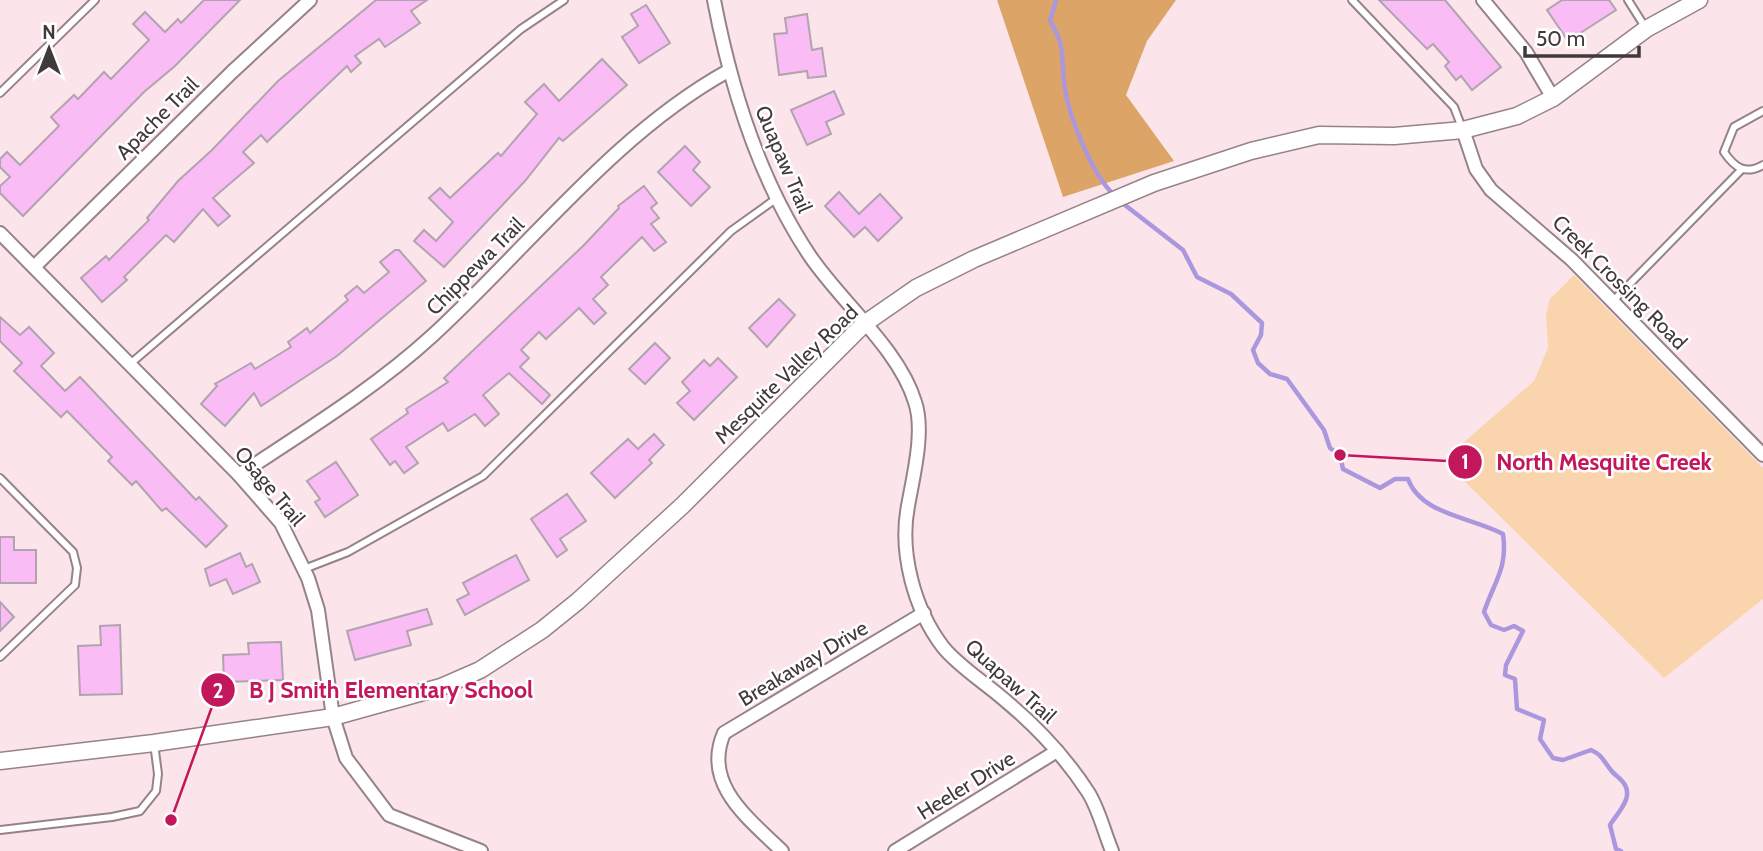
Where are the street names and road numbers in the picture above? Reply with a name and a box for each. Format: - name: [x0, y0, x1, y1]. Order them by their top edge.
- street label: Apache Trail: [111, 72, 203, 164]
- street label: Quapaw Trail: [750, 102, 818, 216]
- street label: Creek Crossing Road: [1548, 210, 1692, 354]
- street label: Chippewa Trail: [421, 212, 529, 320]
- street label: Mesquite Valley Road: [709, 299, 863, 449]
- street label: Osage Trail: [230, 441, 310, 531]
- street label: Breakaway Drive: [734, 615, 872, 711]
- street label: Quapaw Trail: [960, 634, 1062, 728]
- street label: Heeler Drive: [913, 745, 1020, 825]

